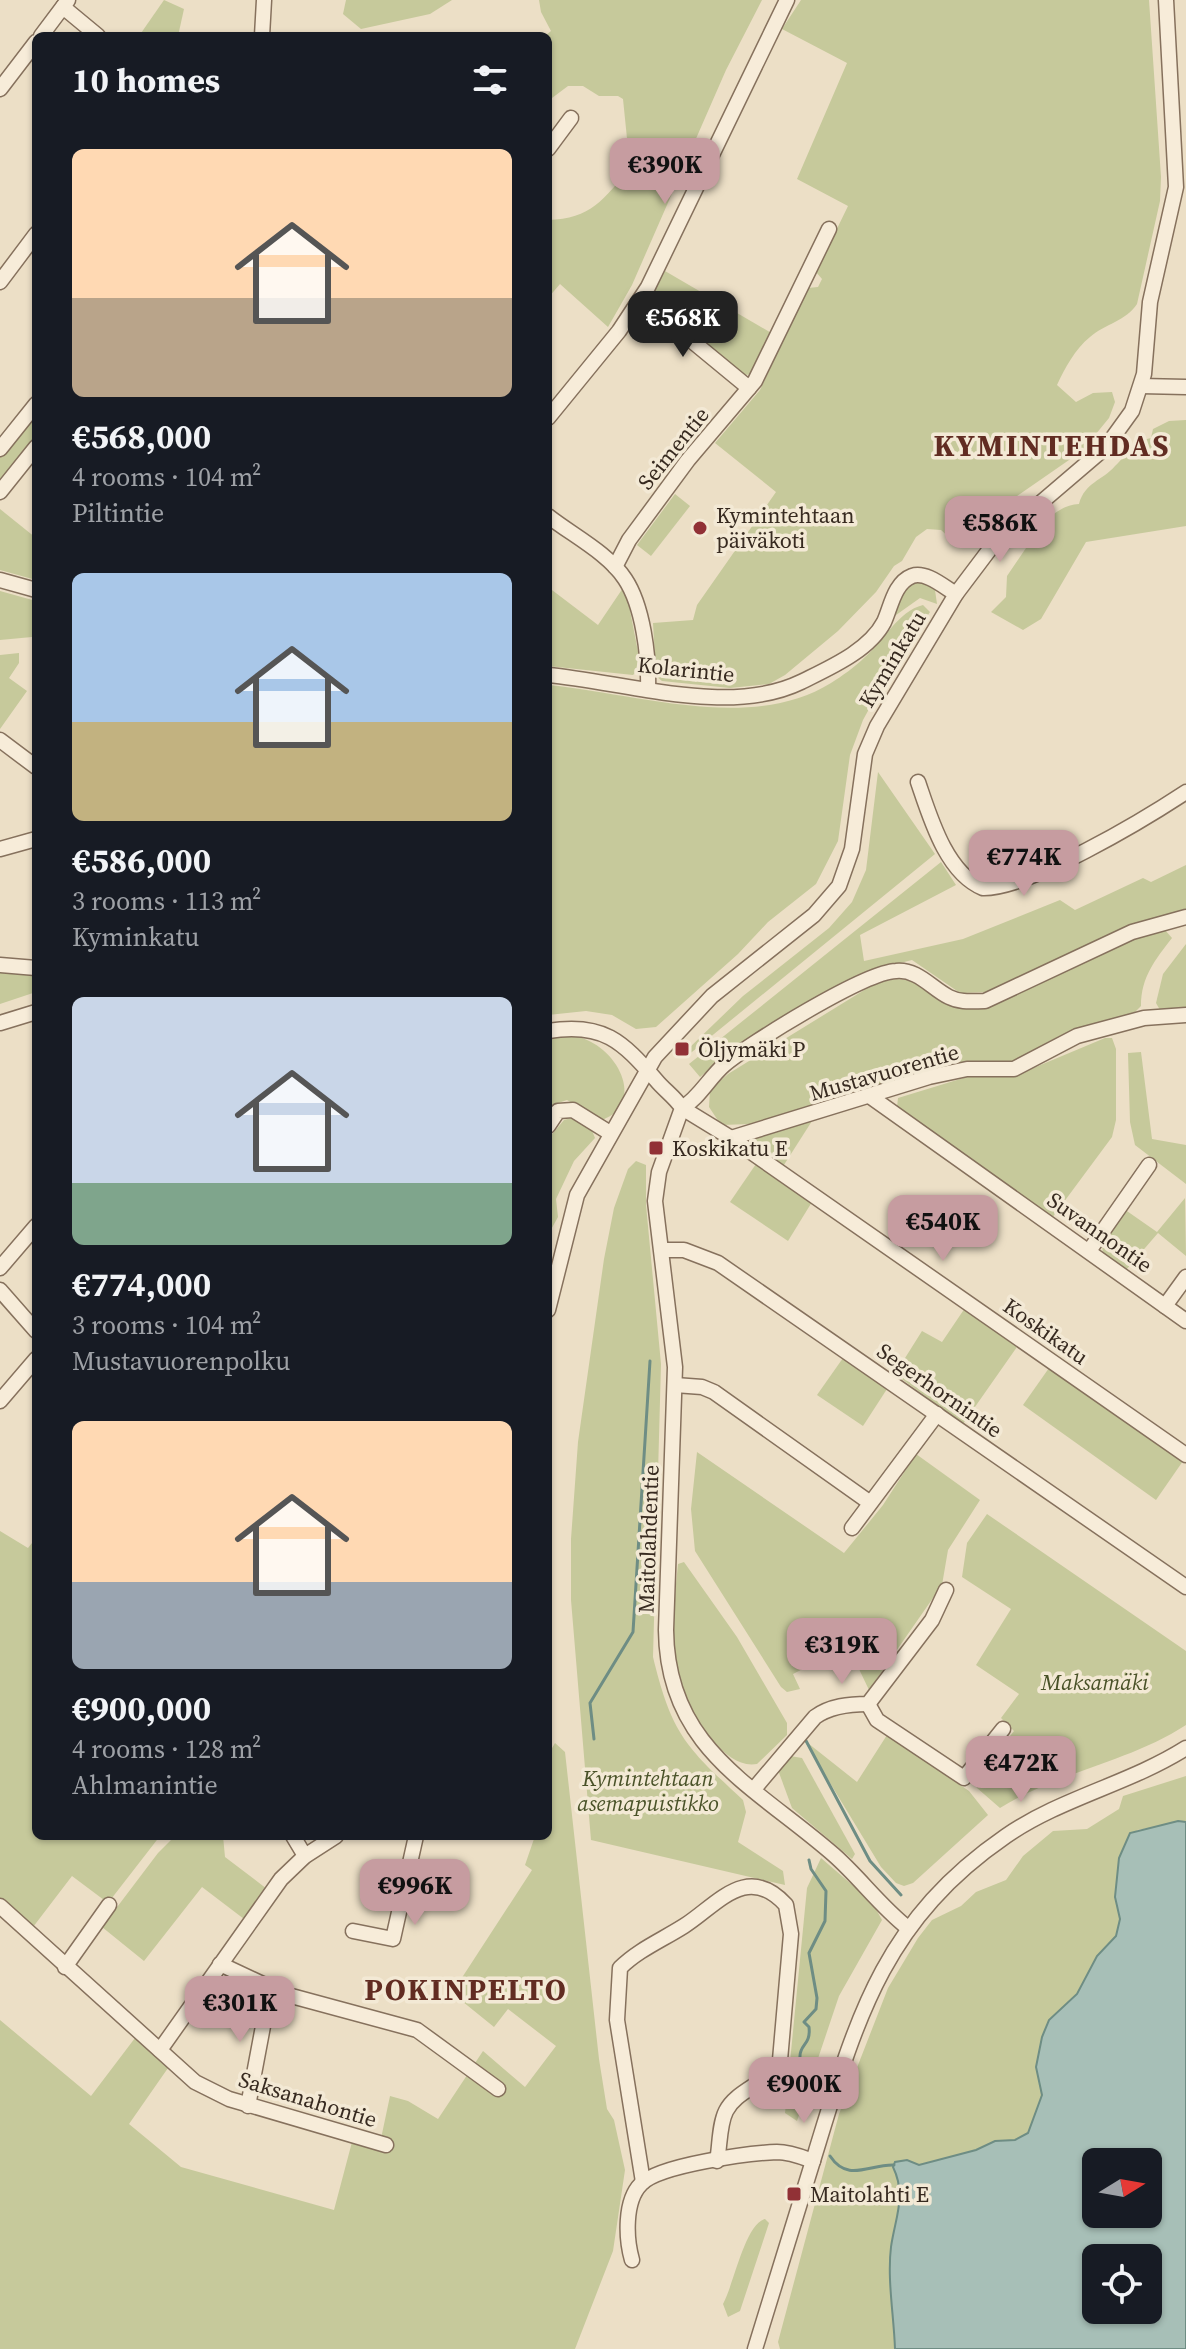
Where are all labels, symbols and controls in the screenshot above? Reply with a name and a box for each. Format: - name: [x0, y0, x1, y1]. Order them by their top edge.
- text: 10 homes: [72, 57, 220, 103]
- icon: filters: [468, 58, 512, 102]
- pin: €390K: [609, 138, 721, 206]
- text: €390K: [628, 146, 702, 182]
- icon: home: [220, 201, 364, 345]
- pin: €568K: [627, 291, 739, 359]
- text: €568K: [646, 299, 720, 335]
- street label: Seimentie: [630, 400, 716, 496]
- text: €568,000: [72, 413, 211, 459]
- district label: KYMINTEHDAS: [933, 425, 1171, 466]
- text: 4 rooms · 104 m²: [72, 459, 261, 495]
- text: Piltintie: [72, 495, 164, 531]
- pin: €586K: [944, 496, 1056, 564]
- place label: Kymintehtaan päiväkoti: [716, 500, 854, 555]
- text: €586K: [963, 504, 1037, 540]
- marker: Kymintehtaan päiväkoti: [691, 519, 709, 537]
- street label: Kyminkatu: [851, 605, 933, 713]
- icon: home: [220, 625, 364, 769]
- street label: Kolarintie: [636, 649, 736, 689]
- pin: €774K: [968, 830, 1080, 898]
- text: €586,000: [72, 837, 211, 883]
- text: €774K: [987, 838, 1061, 874]
- text: 3 rooms · 113 m²: [72, 883, 261, 919]
- text: Kyminkatu: [72, 919, 199, 955]
- place label: Öljymäki P: [698, 1034, 805, 1064]
- street label: Mustavuorentie: [806, 1036, 962, 1108]
- marker: Öljymäki P: [673, 1040, 691, 1058]
- icon: home: [220, 1049, 364, 1193]
- place label: Koskikatu E: [672, 1133, 788, 1163]
- marker: Koskikatu E: [647, 1139, 665, 1157]
- street label: Suvannontie: [1041, 1185, 1159, 1279]
- pin: €540K: [887, 1195, 999, 1263]
- text: €540K: [906, 1203, 980, 1239]
- text: €774,000: [72, 1261, 211, 1307]
- street label: Koskikatu: [997, 1291, 1095, 1371]
- text: 3 rooms · 104 m²: [72, 1307, 261, 1343]
- street label: Segerhornintie: [871, 1336, 1009, 1444]
- text: Mustavuorenpolku: [72, 1343, 290, 1379]
- street label: Maitolahdentie: [630, 1464, 666, 1614]
- icon: home: [220, 1473, 364, 1617]
- pin: €319K: [786, 1618, 898, 1686]
- text: €319K: [805, 1626, 879, 1662]
- park label: Maksamäki: [1040, 1667, 1149, 1697]
- text: €900,000: [72, 1685, 211, 1731]
- text: 4 rooms · 128 m²: [72, 1731, 261, 1767]
- pin: €472K: [965, 1736, 1077, 1804]
- text: €472K: [984, 1744, 1058, 1780]
- park label: Kymintehtaan asemapuistikko: [577, 1763, 719, 1818]
- text: Ahlmanintie: [72, 1767, 218, 1803]
- pin: €996K: [359, 1859, 471, 1927]
- text: €996K: [378, 1867, 452, 1903]
- district label: POKINPELTO: [364, 1969, 568, 2010]
- pin: €301K: [184, 1976, 296, 2044]
- text: €301K: [203, 1984, 277, 2020]
- pin: €900K: [748, 2057, 860, 2125]
- street label: Saksanahontie: [235, 2064, 381, 2134]
- text: €900K: [767, 2065, 841, 2101]
- north arrow: [1082, 2148, 1162, 2228]
- map controls: [1082, 2148, 1162, 2324]
- place label: Maitolahti E: [810, 2179, 929, 2209]
- marker: Maitolahti E: [785, 2185, 803, 2203]
- button: locate: [1082, 2244, 1162, 2324]

